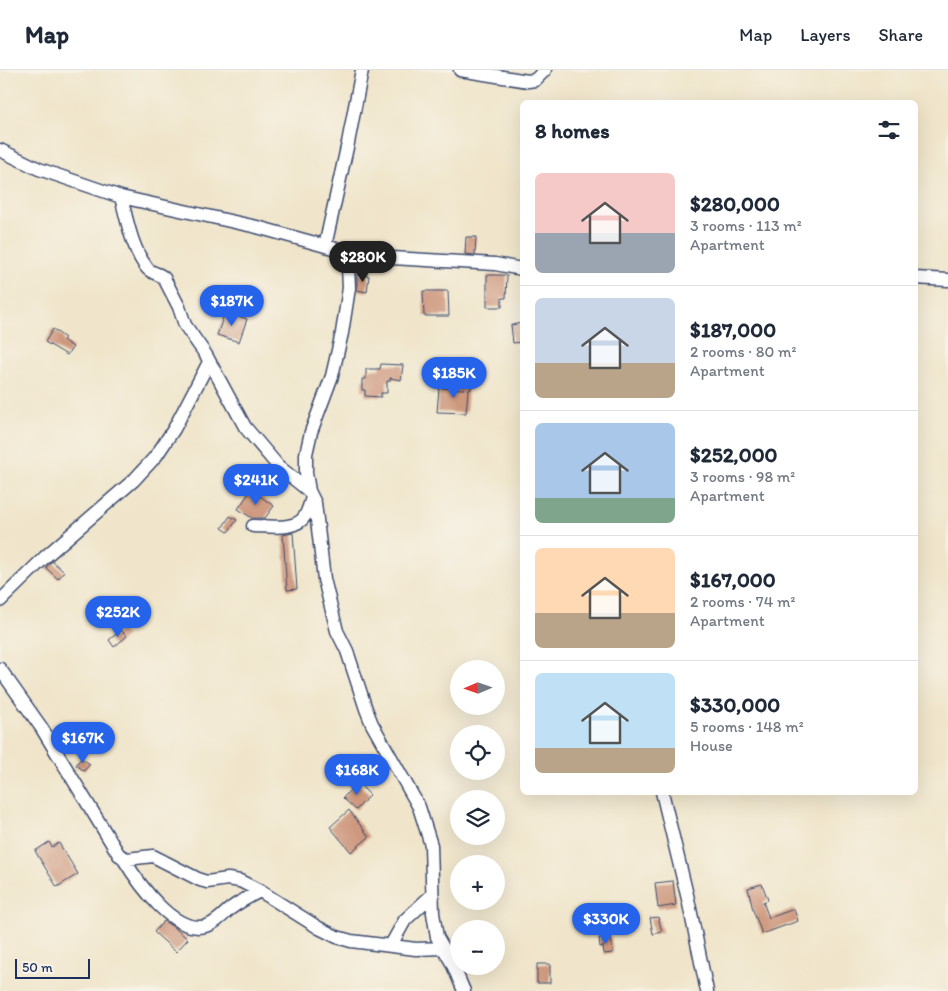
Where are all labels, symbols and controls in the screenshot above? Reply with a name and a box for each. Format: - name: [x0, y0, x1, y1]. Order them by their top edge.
- text: Map: [25, 20, 69, 49]
- text: Map: [739, 24, 772, 46]
- text: Layers: [800, 24, 850, 46]
- text: Share: [878, 24, 923, 46]
- icon: filters: [875, 116, 903, 144]
- text: 8 homes: [535, 118, 610, 143]
- text: $280,000: [690, 191, 780, 216]
- icon: home: [575, 193, 635, 253]
- text: 3 rooms · 113 m²: [690, 216, 802, 235]
- text: Apartment: [690, 235, 765, 254]
- pin: $280K: [328, 240, 398, 283]
- text: $280K: [340, 247, 386, 266]
- pin: $187K: [197, 284, 267, 327]
- text: $187K: [211, 291, 253, 310]
- text: $187,000: [690, 317, 776, 342]
- icon: home: [575, 318, 635, 378]
- text: 2 rooms · 80 m²: [690, 342, 796, 361]
- pin: $185K: [419, 356, 489, 399]
- text: Apartment: [690, 361, 765, 380]
- text: $185K: [433, 363, 475, 382]
- text: $252,000: [690, 442, 778, 467]
- icon: home: [575, 443, 635, 503]
- pin: $241K: [221, 464, 291, 506]
- text: 3 rooms · 98 m²: [690, 467, 795, 486]
- text: $241K: [234, 470, 278, 489]
- text: Apartment: [690, 486, 765, 505]
- text: $167,000: [690, 567, 776, 592]
- icon: home: [575, 568, 635, 628]
- text: 2 rooms · 74 m²: [690, 592, 795, 611]
- pin: $252K: [83, 596, 153, 638]
- text: $252K: [96, 602, 140, 621]
- text: Apartment: [690, 611, 765, 630]
- north arrow: [450, 660, 505, 715]
- map controls: [450, 660, 505, 975]
- text: $330,000: [690, 692, 780, 717]
- icon: home: [575, 693, 635, 753]
- text: 5 rooms · 148 m²: [690, 717, 804, 736]
- pin: $167K: [48, 722, 118, 764]
- button: locate: [450, 725, 505, 780]
- text: $167K: [62, 728, 104, 747]
- text: House: [690, 736, 733, 755]
- pin: $168K: [322, 754, 392, 796]
- text: $168K: [336, 760, 379, 779]
- button: layers: [450, 790, 505, 845]
- button: +: [450, 855, 505, 910]
- pin: $330K: [571, 902, 641, 945]
- text: $330K: [583, 909, 629, 928]
- button: −: [450, 920, 505, 975]
- scale bar: [15, 956, 90, 979]
- text: 50 m: [22, 959, 53, 976]

